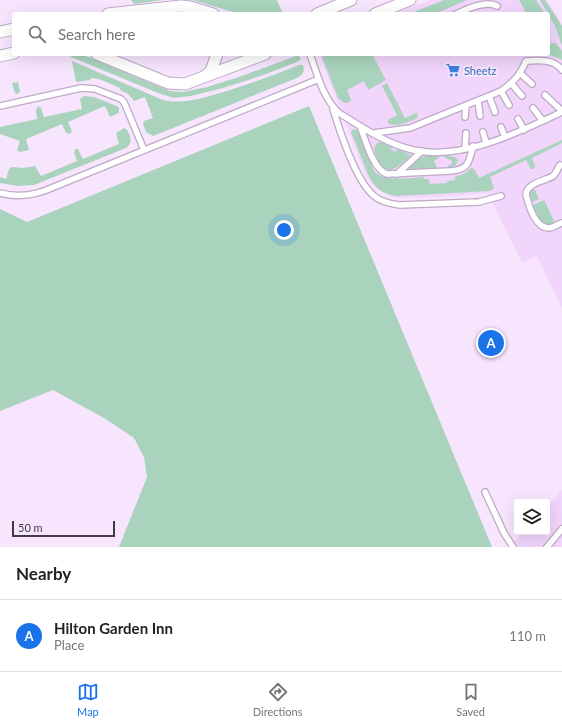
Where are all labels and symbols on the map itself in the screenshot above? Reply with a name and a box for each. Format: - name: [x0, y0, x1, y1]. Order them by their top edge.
- supermarket icon: Sheetz: [445, 62, 461, 78]
- place label: Sheetz: [464, 64, 497, 77]
- your location: [274, 220, 294, 240]
- pin: A: [478, 328, 504, 358]
- scale bar: [12, 519, 115, 538]

